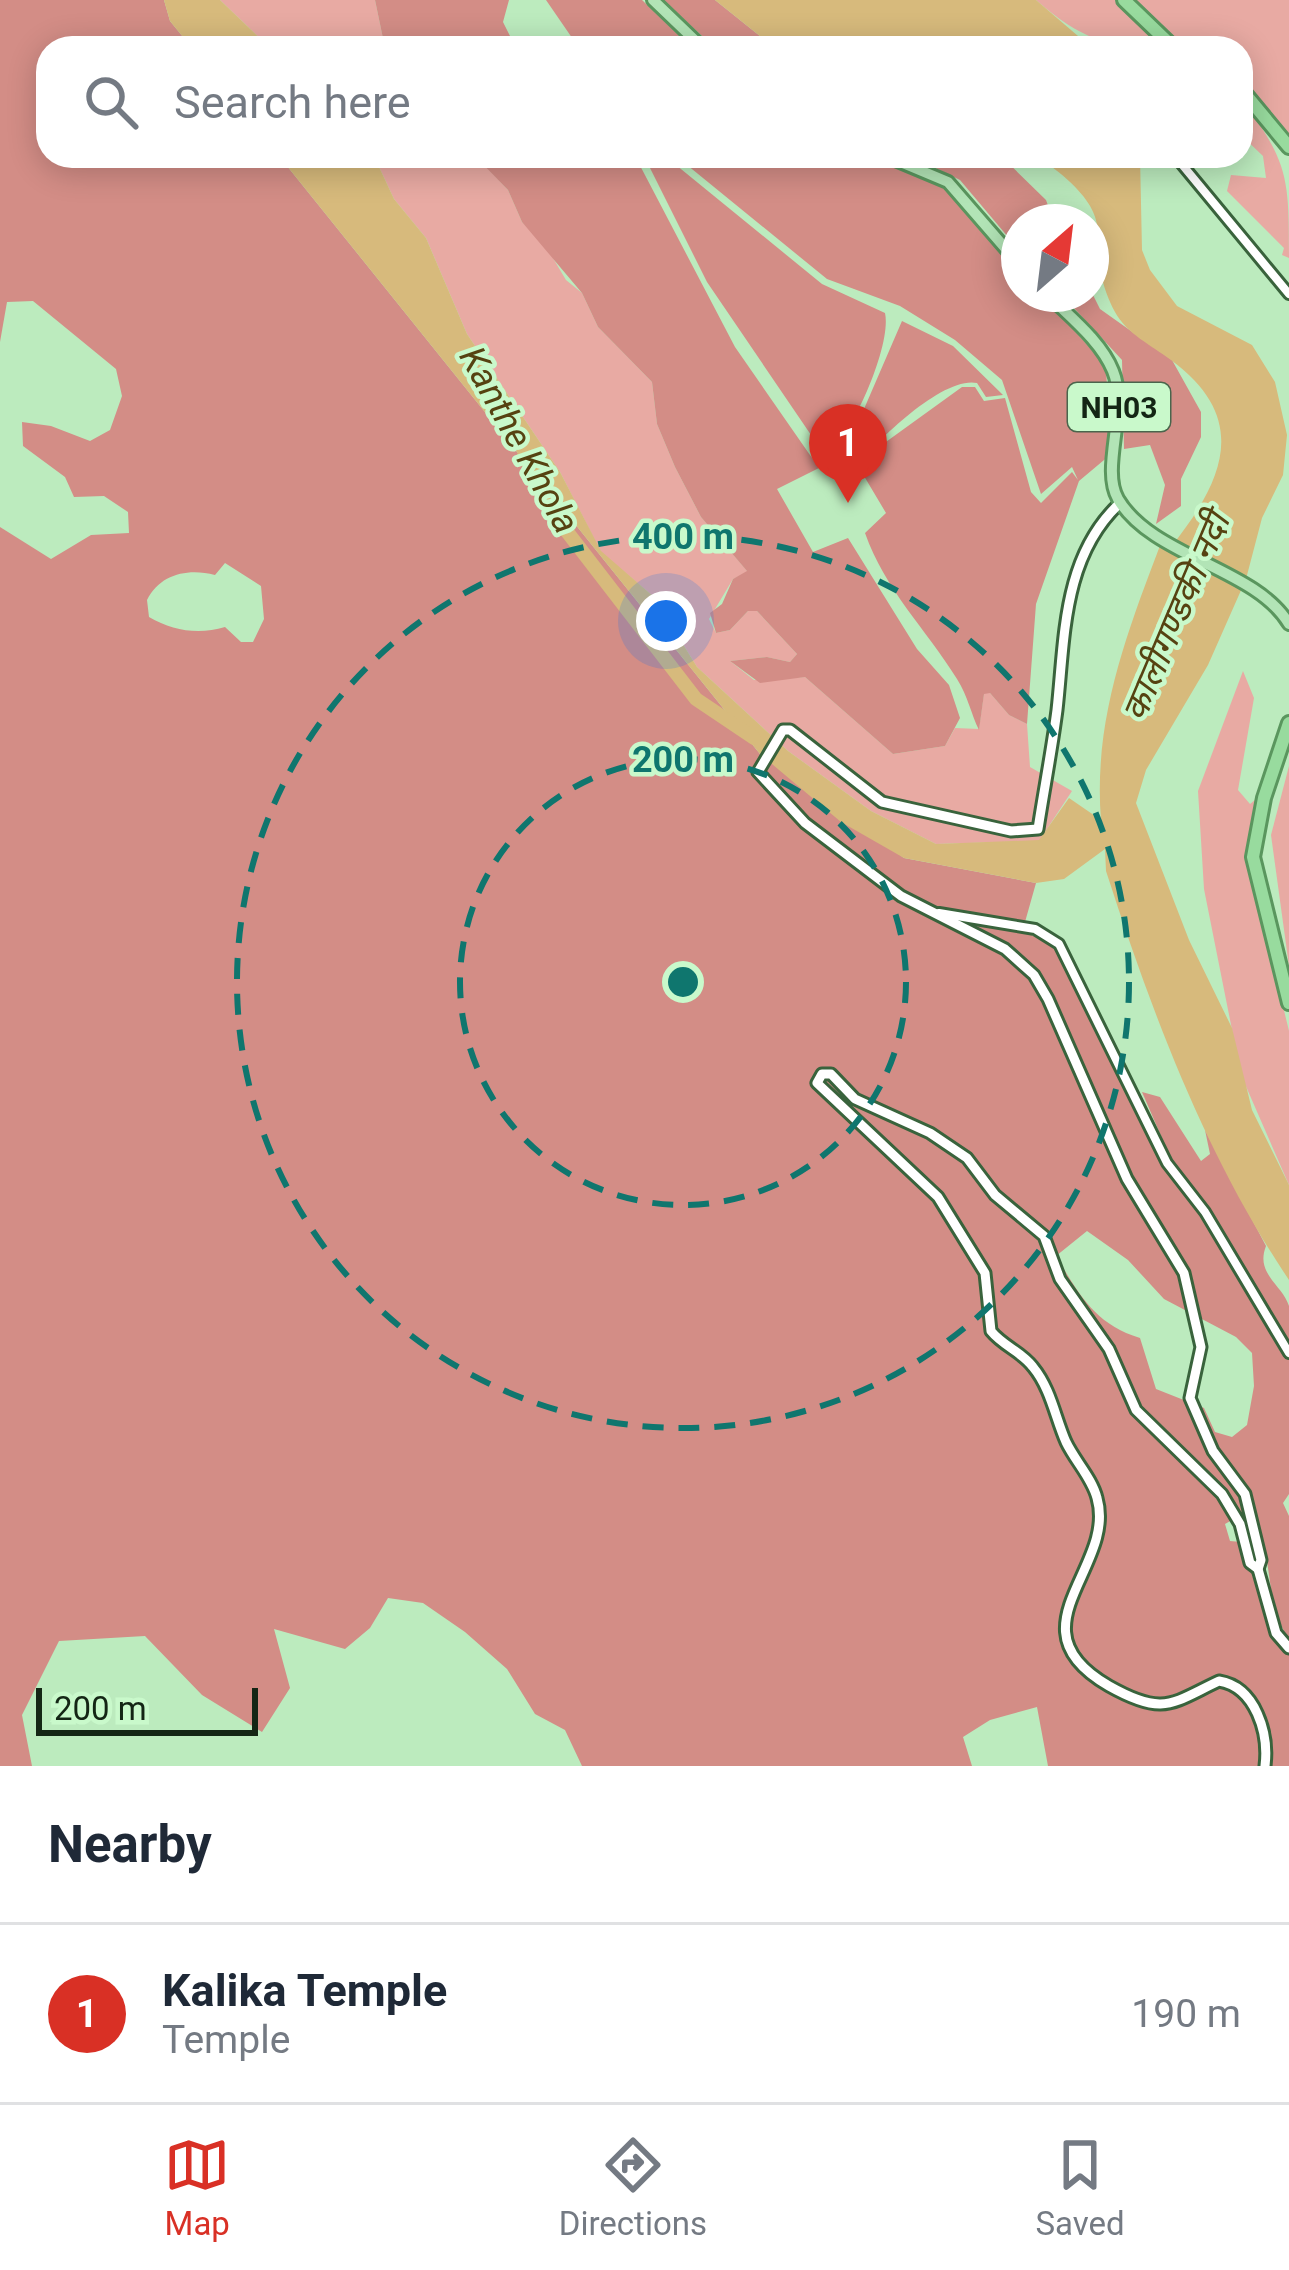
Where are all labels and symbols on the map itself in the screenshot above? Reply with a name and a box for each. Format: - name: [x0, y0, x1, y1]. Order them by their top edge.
- north arrow: [1001, 204, 1109, 312]
- water label: Kanthe Khola: [451, 339, 587, 541]
- road number: NH03: [1068, 383, 1170, 431]
- pin: 1: [809, 404, 887, 503]
- water label: कालीगण्डकी नदी: [1113, 501, 1241, 727]
- text: 400 m: [632, 516, 734, 558]
- your location: [636, 591, 696, 651]
- text: 200 m: [632, 739, 734, 781]
- centre of rings: [662, 961, 704, 1003]
- scale bar: [36, 1682, 258, 1735]

